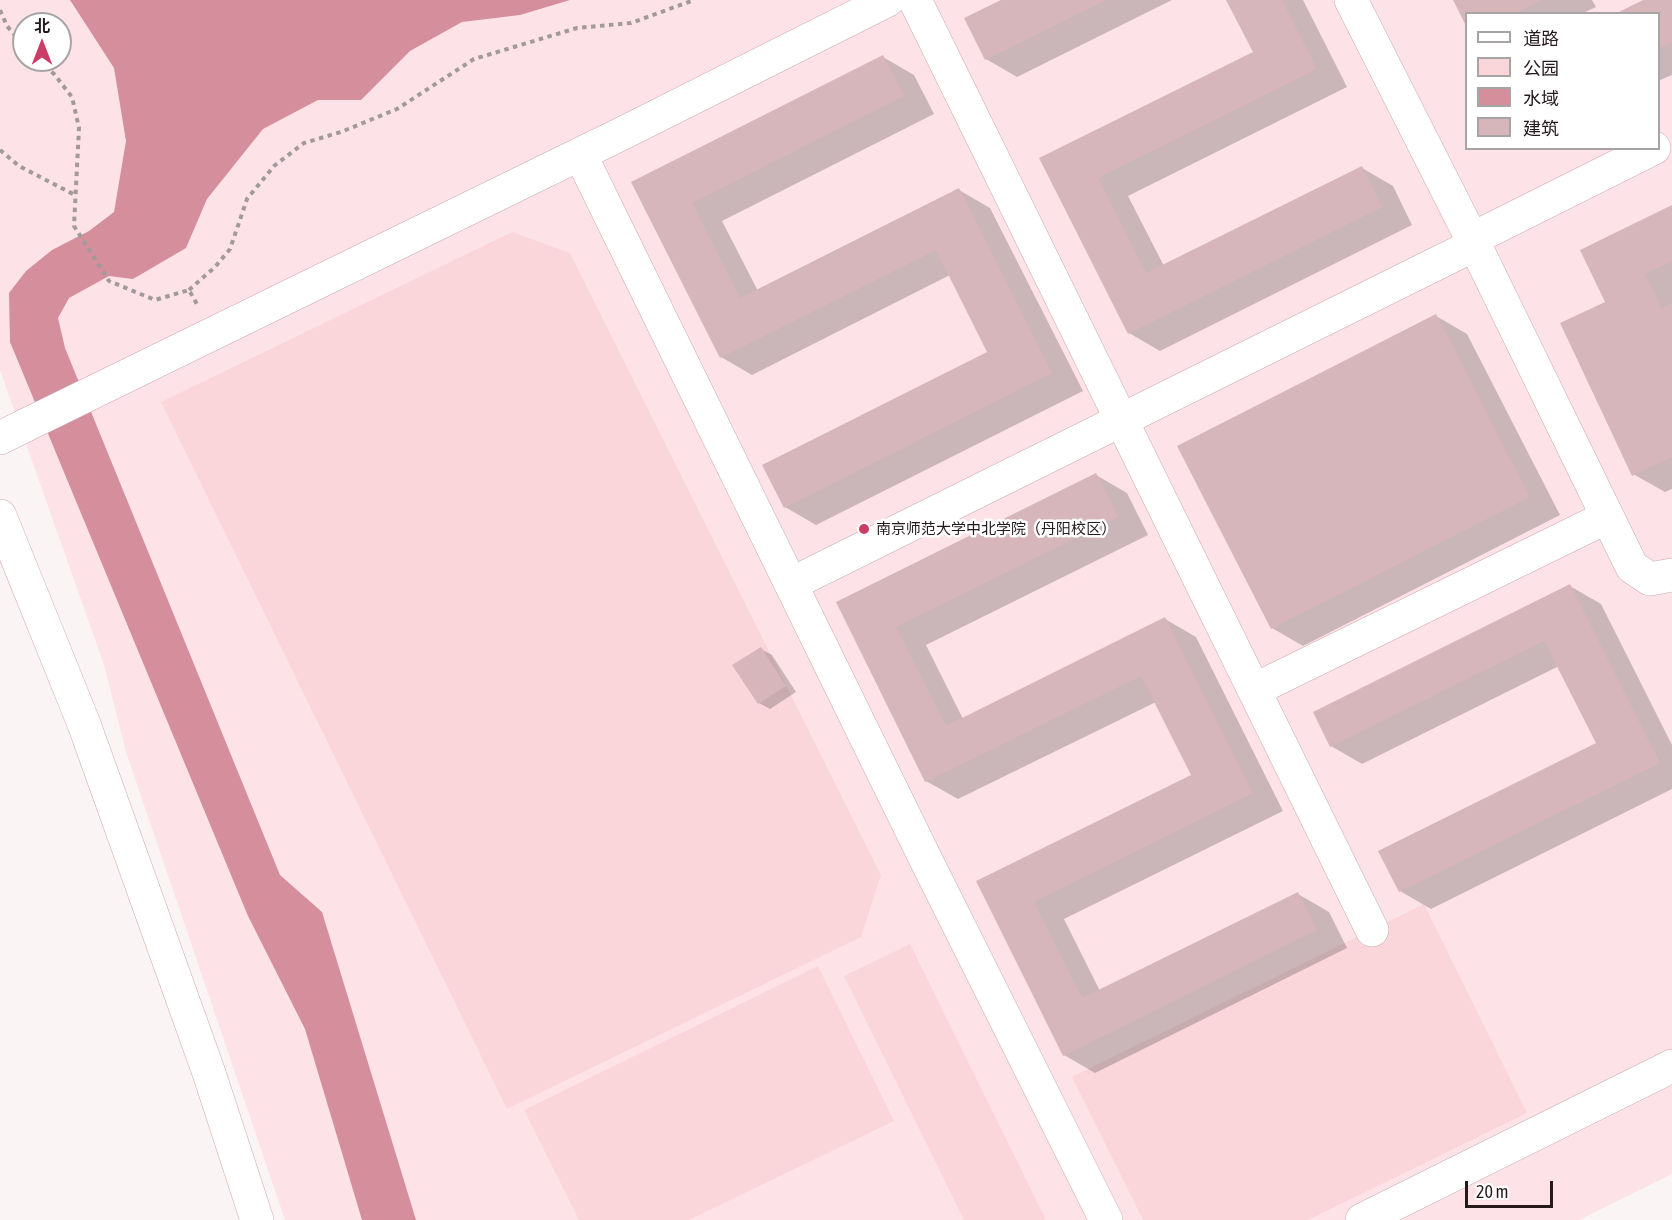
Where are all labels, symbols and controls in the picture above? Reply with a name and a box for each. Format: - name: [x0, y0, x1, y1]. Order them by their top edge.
- north arrow: [12, 12, 72, 72]
- legend: [1465, 12, 1660, 150]
- text: 北: [34, 17, 50, 35]
- text: 道路: [1523, 28, 1559, 49]
- text: 公园: [1523, 58, 1559, 79]
- text: 水域: [1523, 88, 1559, 109]
- text: 建筑: [1523, 118, 1559, 139]
- place label: 南京师范大学中北学院（丹阳校区）: [876, 520, 1116, 538]
- marker: 南京师范大学中北学院（丹阳校区）: [857, 522, 871, 536]
- scale bar: [1468, 1169, 1556, 1207]
- text: 20 m: [1476, 1181, 1508, 1202]

